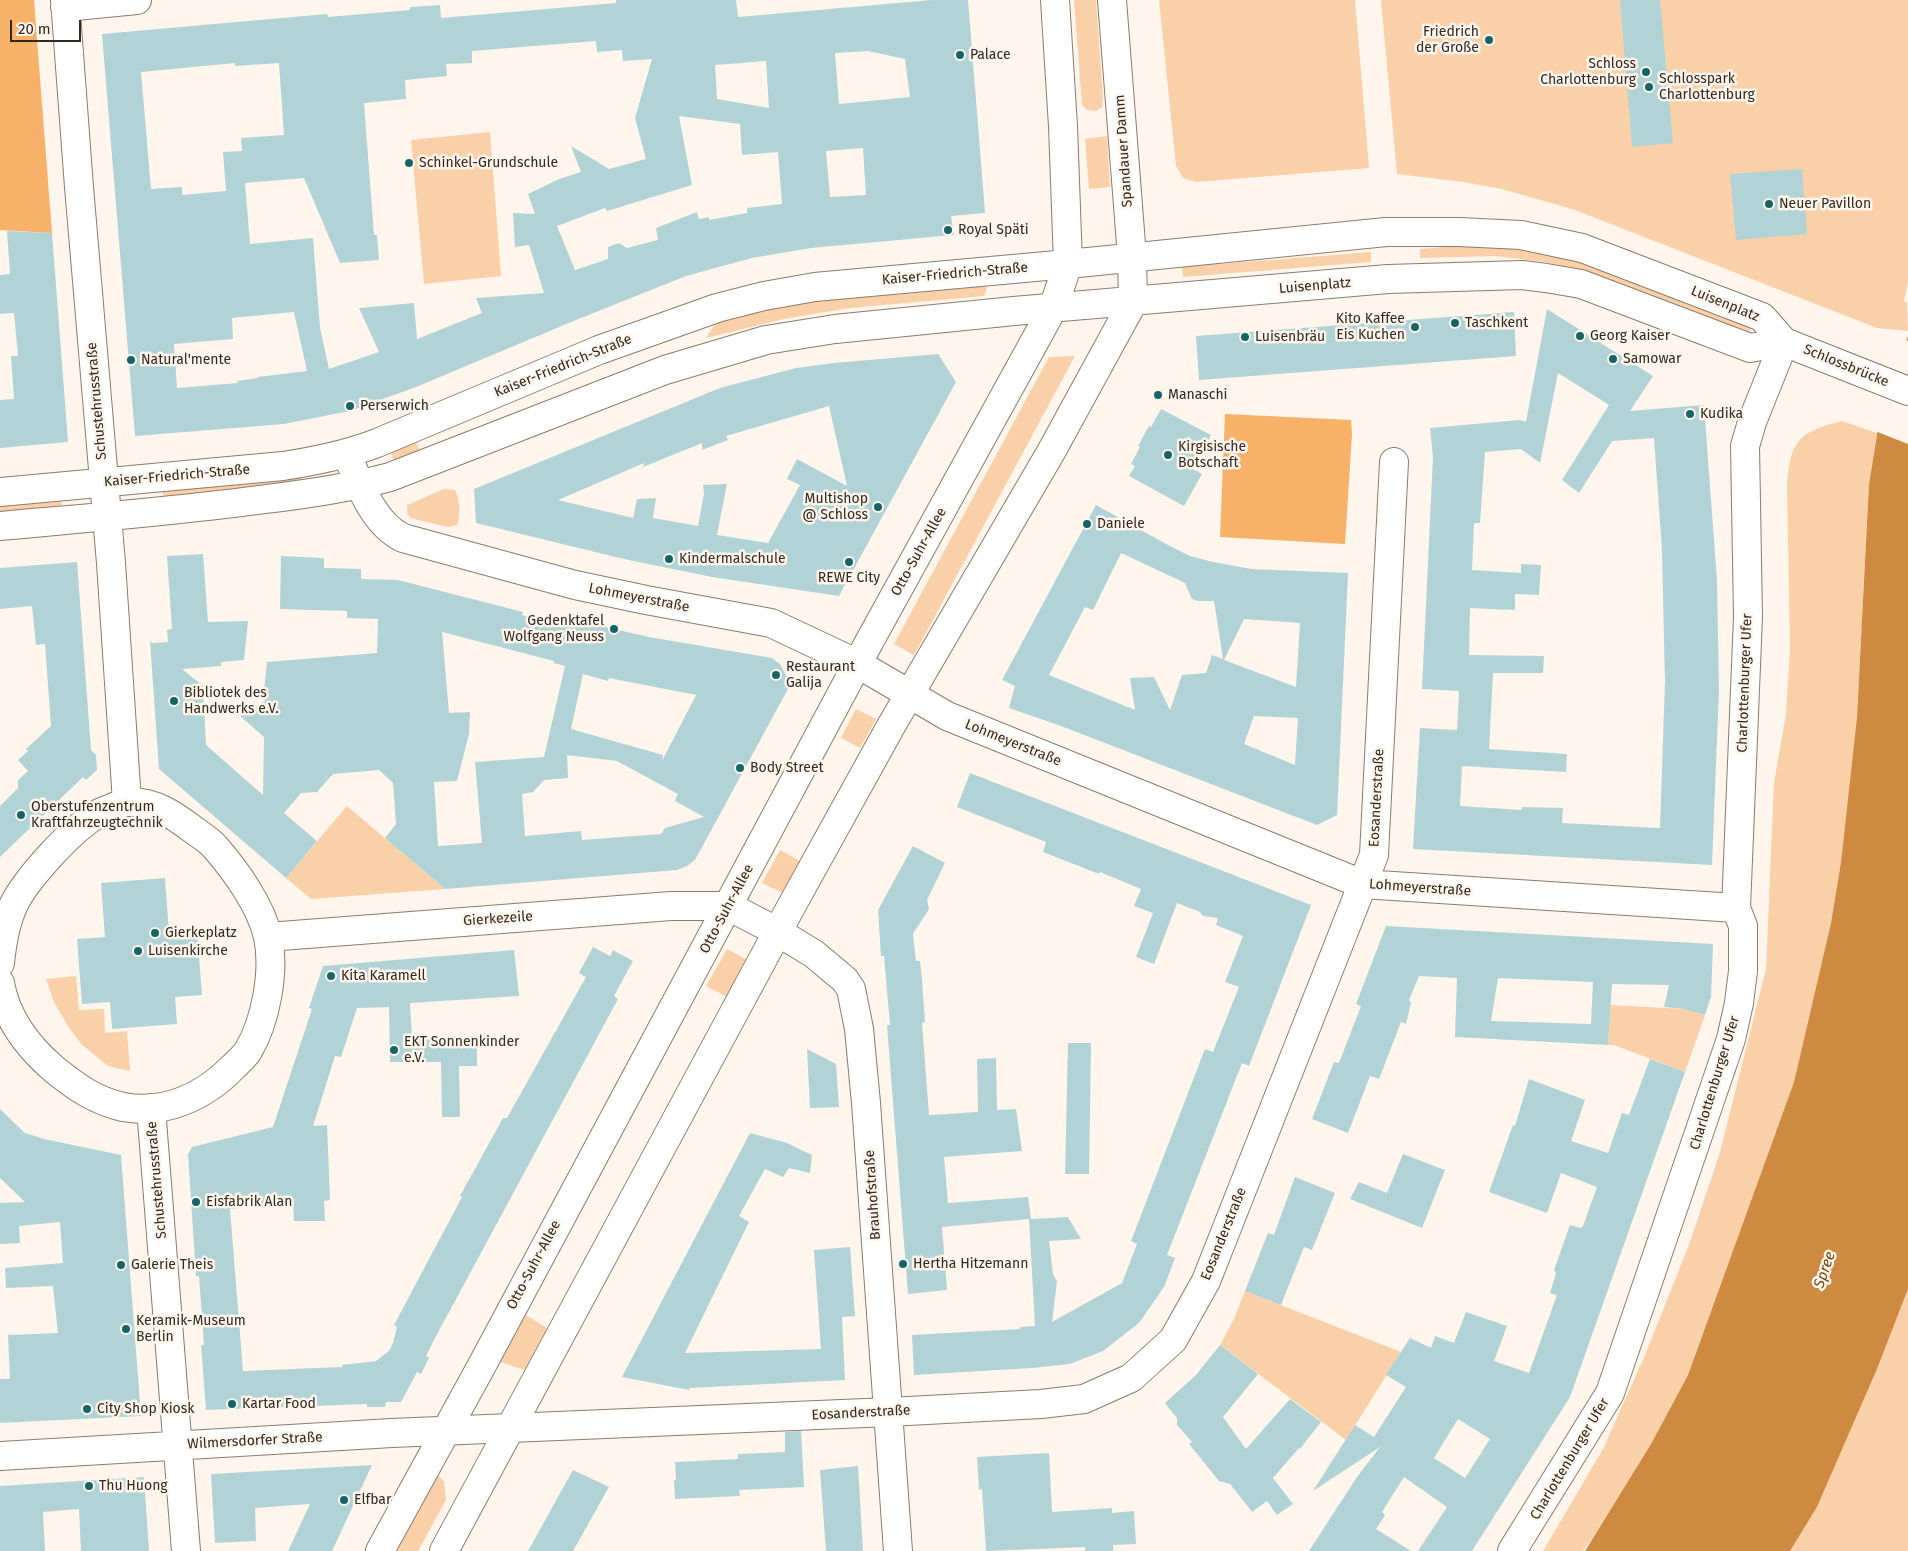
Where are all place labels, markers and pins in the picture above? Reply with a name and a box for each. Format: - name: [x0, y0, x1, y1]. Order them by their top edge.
- place label: Friedrich der Große: [1416, 24, 1479, 56]
- marker: Friedrich der Große: [1483, 34, 1495, 46]
- place label: Palace: [970, 47, 1011, 63]
- marker: Palace: [954, 49, 966, 61]
- place label: Schloss Charlottenburg: [1540, 56, 1636, 88]
- marker: Schloss Charlottenburg: [1640, 66, 1652, 78]
- place label: Schlosspark Charlottenburg: [1659, 71, 1755, 104]
- marker: Schlosspark Charlottenburg: [1643, 81, 1655, 93]
- place label: Schinkel-Grundschule: [419, 155, 558, 171]
- marker: Schinkel-Grundschule: [403, 157, 415, 169]
- place label: Neuer Pavillon: [1779, 196, 1871, 212]
- marker: Neuer Pavillon: [1763, 198, 1775, 210]
- place label: Royal Späti: [958, 222, 1029, 238]
- marker: Royal Späti: [942, 224, 954, 236]
- place label: Kito Kaffee Eis Kuchen: [1336, 311, 1405, 344]
- place label: Taschkent: [1465, 315, 1528, 331]
- marker: Taschkent: [1449, 317, 1461, 329]
- marker: Kito Kaffee Eis Kuchen: [1409, 321, 1421, 333]
- place label: Georg Kaiser: [1590, 328, 1670, 344]
- place label: Luisenbräu: [1255, 329, 1325, 345]
- marker: Georg Kaiser: [1574, 330, 1586, 342]
- marker: Luisenbräu: [1239, 331, 1251, 343]
- place label: Samowar: [1623, 351, 1681, 367]
- place label: Natural'mente: [141, 352, 231, 368]
- marker: Samowar: [1607, 353, 1619, 365]
- marker: Natural'mente: [125, 354, 137, 366]
- place label: Manaschi: [1168, 387, 1228, 403]
- marker: Manaschi: [1152, 389, 1164, 401]
- place label: Perserwich: [360, 398, 429, 414]
- marker: Perserwich: [344, 400, 356, 412]
- place label: Kudika: [1700, 406, 1743, 422]
- marker: Kudika: [1684, 408, 1696, 420]
- place label: Kirgisische Botschaft: [1178, 439, 1246, 472]
- marker: Kirgisische Botschaft: [1162, 449, 1174, 461]
- place label: Multishop @ Schloss: [802, 491, 868, 524]
- marker: Multishop @ Schloss: [872, 501, 884, 513]
- place label: Daniele: [1097, 516, 1145, 532]
- marker: Daniele: [1081, 518, 1093, 530]
- place label: Kindermalschule: [679, 551, 786, 567]
- marker: Kindermalschule: [663, 553, 675, 565]
- marker: REWE City: [843, 556, 855, 568]
- place label: REWE City: [818, 570, 880, 586]
- place label: Gedenktafel Wolfgang Neuss: [504, 613, 604, 646]
- marker: Gedenktafel Wolfgang Neuss: [608, 623, 620, 635]
- place label: Restaurant Galija: [786, 659, 855, 692]
- marker: Restaurant Galija: [770, 669, 782, 681]
- place label: Bibliotek des Handwerks e.V.: [184, 685, 279, 718]
- marker: Bibliotek des Handwerks e.V.: [168, 695, 180, 707]
- place label: Body Street: [750, 760, 824, 776]
- marker: Body Street: [734, 762, 746, 774]
- place label: Oberstufenzentrum Kraftfahrzeugtechnik: [31, 799, 163, 832]
- marker: Oberstufenzentrum Kraftfahrzeugtechnik: [15, 809, 27, 821]
- place label: Gierkeplatz: [165, 925, 237, 941]
- marker: Gierkeplatz: [149, 927, 161, 939]
- place label: Luisenkirche: [148, 943, 228, 959]
- marker: Luisenkirche: [132, 945, 144, 957]
- place label: Kita Karamell: [341, 968, 426, 984]
- marker: Kita Karamell: [325, 970, 337, 982]
- place label: EKT Sonnenkinder e.V.: [404, 1034, 519, 1066]
- marker: EKT Sonnenkinder e.V.: [388, 1044, 400, 1056]
- place label: Eisfabrik Alan: [206, 1194, 292, 1210]
- marker: Eisfabrik Alan: [190, 1196, 202, 1208]
- place label: Hertha Hitzemann: [913, 1256, 1028, 1272]
- place label: Galerie Theis: [131, 1257, 213, 1273]
- marker: Hertha Hitzemann: [897, 1258, 909, 1270]
- marker: Galerie Theis: [115, 1259, 127, 1271]
- place label: Keramik-Museum Berlin: [136, 1313, 246, 1345]
- marker: Keramik-Museum Berlin: [120, 1323, 132, 1335]
- place label: Kartar Food: [242, 1396, 316, 1412]
- marker: Kartar Food: [226, 1398, 238, 1410]
- place label: City Shop Kiosk: [97, 1401, 194, 1417]
- marker: City Shop Kiosk: [81, 1403, 93, 1415]
- place label: Thu Huong: [99, 1478, 168, 1494]
- marker: Thu Huong: [83, 1480, 95, 1492]
- place label: Elfbar: [354, 1492, 391, 1508]
- marker: Elfbar: [338, 1494, 350, 1506]

